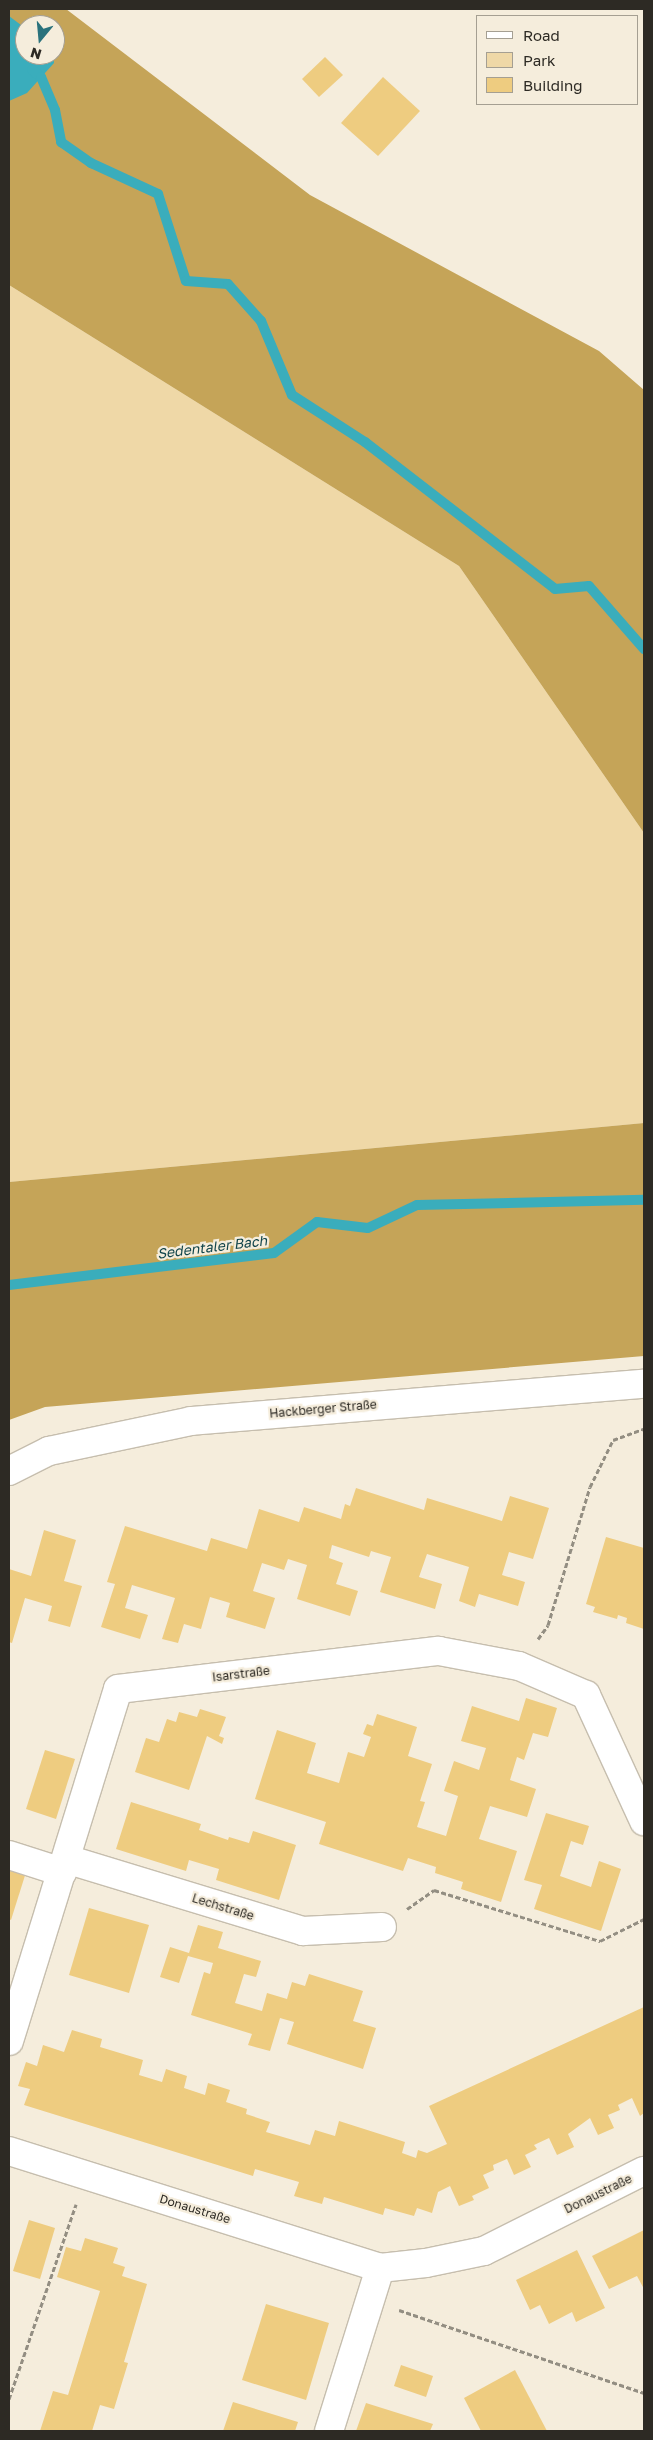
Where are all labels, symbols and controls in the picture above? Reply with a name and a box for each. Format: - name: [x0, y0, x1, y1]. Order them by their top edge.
- north arrow: [15, 15, 65, 65]
- legend: [476, 15, 638, 105]
- text: Road: [523, 26, 560, 44]
- text: N: [28, 44, 43, 64]
- text: Park: [523, 51, 555, 69]
- text: Building: [523, 76, 583, 94]
- water label: Sedentaler Bach: [156, 1232, 268, 1262]
- street label: Hackberger Straße: [269, 1397, 377, 1421]
- street label: Isarstraße: [211, 1663, 271, 1685]
- street label: Lechstraße: [190, 1891, 256, 1923]
- street label: Donaustraße: [562, 2171, 634, 2217]
- street label: Donaustraße: [158, 2191, 232, 2227]

